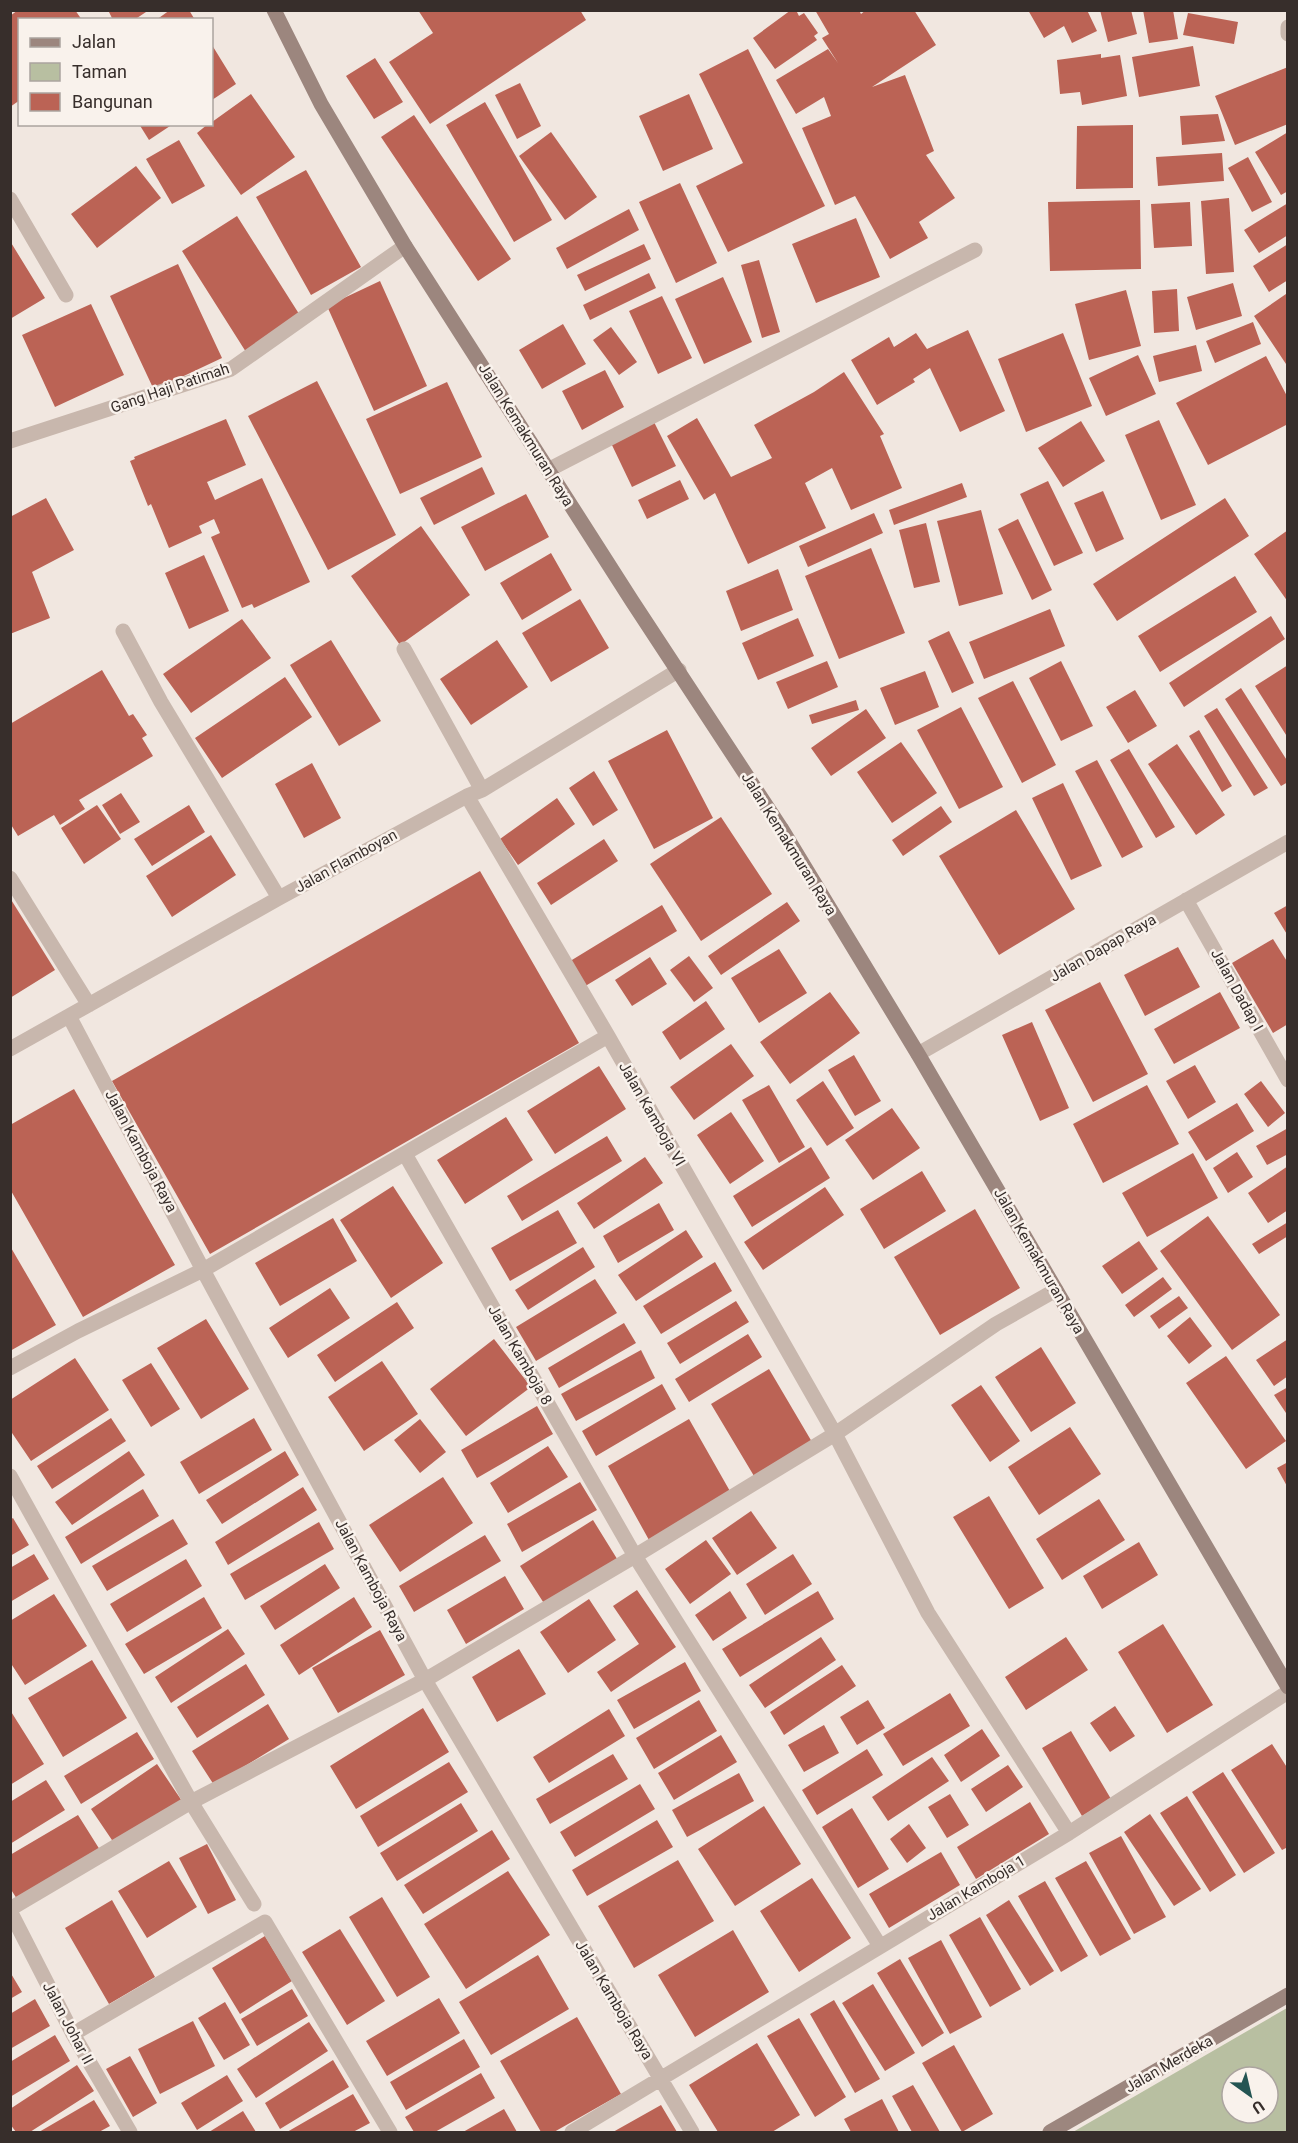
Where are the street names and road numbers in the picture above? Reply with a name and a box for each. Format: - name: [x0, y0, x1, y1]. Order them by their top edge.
- street label: Gang Haji Patimah: [108, 359, 232, 417]
- street label: Jalan Kemakmuran Raya: [475, 360, 577, 510]
- street label: Jalan Kemakmuran Raya: [738, 769, 840, 919]
- street label: Jalan Flamboyan: [292, 826, 400, 896]
- street label: Jalan Dapap Raya: [1047, 910, 1159, 986]
- street label: Jalan Dadap I: [1207, 946, 1267, 1034]
- street label: Jalan Kamboja VI: [615, 1059, 689, 1169]
- street label: Jalan Kamboja Raya: [101, 1087, 181, 1215]
- street label: Jalan Kemakmuran Raya: [990, 1185, 1088, 1337]
- street label: Jalan Kamboja 8: [484, 1302, 556, 1408]
- street label: Jalan Kamboja Raya: [331, 1516, 411, 1644]
- street label: Jalan Kamboja 1: [923, 1851, 1029, 1925]
- street label: Jalan Kamboja Raya: [571, 1937, 657, 2063]
- street label: Jalan Johar II: [39, 1979, 97, 2067]
- street label: Jalan Merdeka: [1122, 2032, 1216, 2096]

